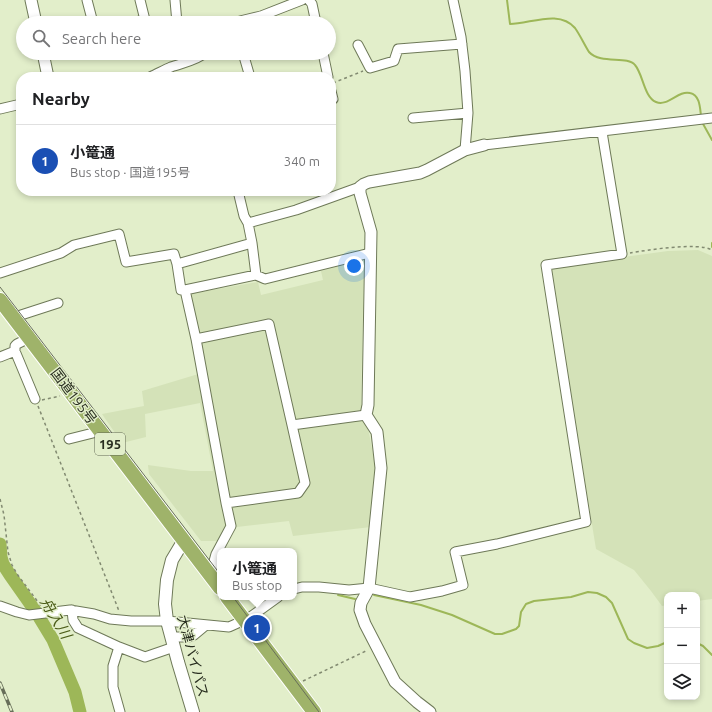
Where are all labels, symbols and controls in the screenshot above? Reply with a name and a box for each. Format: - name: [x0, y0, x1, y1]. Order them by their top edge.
- search box: [16, 16, 336, 60]
- icon: search: [30, 27, 52, 49]
- text: Search here: [62, 30, 141, 47]
- text: Nearby: [32, 89, 90, 108]
- text: 小篭通: [70, 144, 115, 161]
- text: 1: [41, 154, 49, 168]
- text: 340 m: [284, 154, 320, 168]
- text: Bus stop · 国道195号: [70, 165, 190, 179]
- your location: [344, 256, 364, 276]
- street label: 国道195号: [48, 365, 100, 427]
- road number: 195: [95, 433, 125, 455]
- popup: [217, 548, 297, 600]
- text: 小篭通: [232, 560, 277, 577]
- text: Bus stop: [232, 578, 282, 592]
- map controls: [664, 592, 700, 700]
- button: +: [664, 592, 700, 628]
- water label: 舟入川: [37, 594, 76, 643]
- street label: 大津バイパス: [174, 613, 212, 699]
- pin: 1: [244, 613, 270, 643]
- button: −: [664, 628, 700, 664]
- button: layers: [664, 664, 700, 700]

